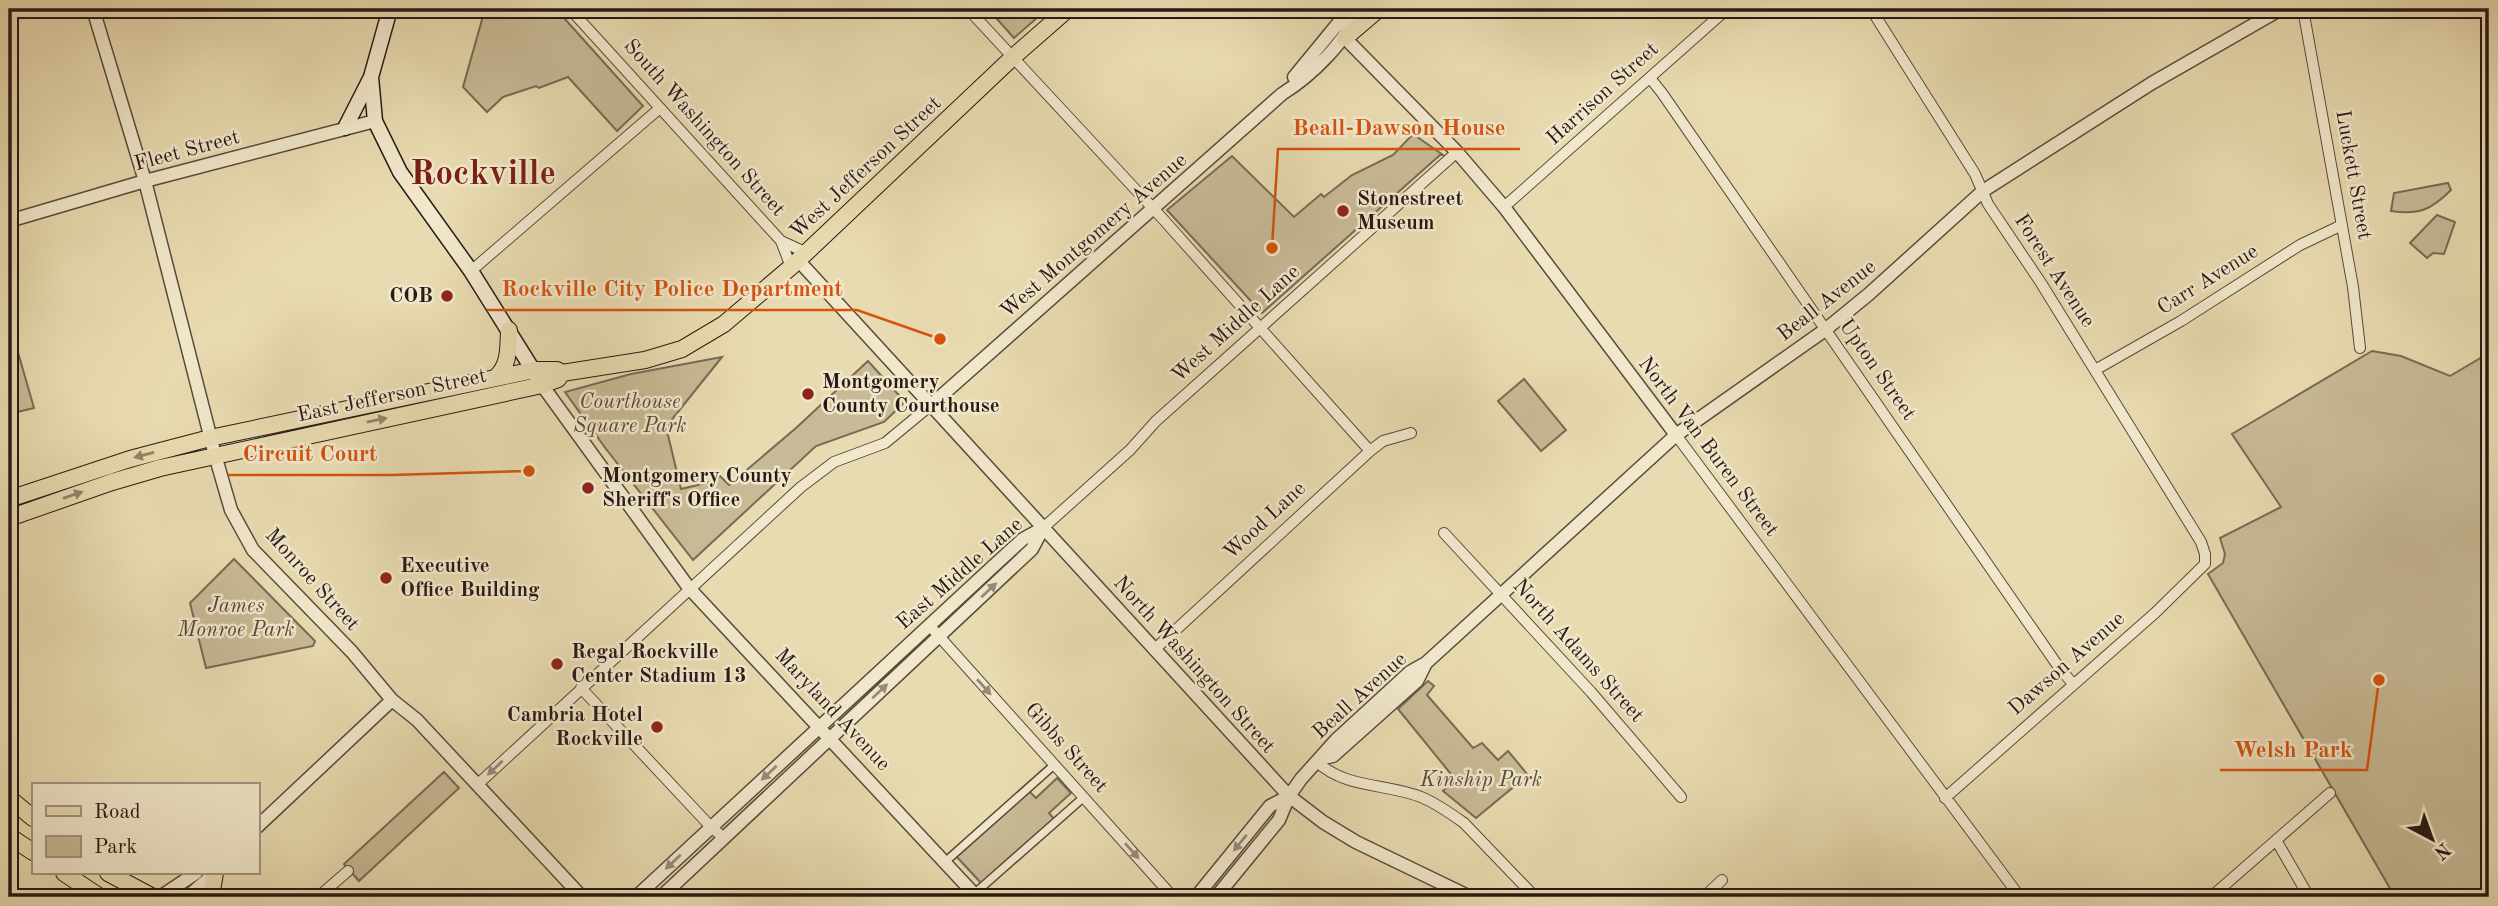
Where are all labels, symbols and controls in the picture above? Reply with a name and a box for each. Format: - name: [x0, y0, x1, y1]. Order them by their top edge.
- street label: South Washington Street: [619, 36, 789, 220]
- street label: Harrison Street: [1543, 39, 1663, 149]
- street label: West Jefferson Street: [786, 93, 946, 243]
- callout: Beall-Dawson House: [1278, 105, 1520, 149]
- street label: Luckett Street: [2331, 109, 2375, 241]
- text: Beall-Dawson House: [1292, 117, 1506, 140]
- street label: Fleet Street: [132, 127, 242, 175]
- street label: West Montgomery Avenue: [997, 150, 1191, 322]
- district label: Rockville: [410, 157, 556, 192]
- place label: Stonestreet Museum: [1357, 189, 1463, 234]
- marker: Stonestreet Museum: [1335, 203, 1351, 219]
- street label: Forest Avenue: [2010, 211, 2098, 331]
- street label: Carr Avenue: [2154, 241, 2262, 319]
- street label: Beall Avenue: [1774, 256, 1880, 346]
- street label: West Middle Lane: [1168, 261, 1304, 387]
- callout: Rockville City Police Department: [487, 266, 857, 310]
- text: Rockville City Police Department: [501, 278, 843, 301]
- place label: COB: [389, 286, 433, 307]
- marker: COB: [439, 288, 455, 304]
- street label: Upton Street: [1835, 316, 1919, 424]
- street label: North Van Buren Street: [1634, 353, 1782, 541]
- street label: East Jefferson Street: [296, 366, 488, 426]
- place label: Montgomery County Courthouse: [822, 372, 1000, 417]
- marker: Montgomery County Courthouse: [800, 386, 816, 402]
- park label: Courthouse Square Park: [573, 392, 687, 437]
- one-way arrow: [366, 415, 388, 426]
- callout: Circuit Court: [228, 431, 391, 475]
- text: Circuit Court: [243, 443, 377, 466]
- one-way arrow: [133, 450, 155, 461]
- place label: Montgomery County Sheriff's Office: [602, 466, 792, 511]
- street label: Wood Lane: [1220, 478, 1310, 564]
- marker: Montgomery County Sheriff's Office: [580, 480, 596, 496]
- one-way arrow: [63, 489, 84, 500]
- street label: East Middle Lane: [893, 514, 1027, 634]
- street label: Monroe Street: [261, 525, 363, 635]
- place label: Executive Office Building: [400, 556, 540, 601]
- marker: Executive Office Building: [378, 570, 394, 586]
- street label: North Washington Street: [1109, 572, 1279, 758]
- street label: North Adams Street: [1508, 575, 1648, 727]
- one-way arrow: [980, 582, 997, 598]
- park label: James Monroe Park: [176, 596, 295, 641]
- street label: Dawson Avenue: [2005, 608, 2129, 720]
- place label: Regal Rockville Center Stadium 13: [571, 642, 746, 687]
- street label: Maryland Avenue: [770, 645, 894, 775]
- street label: Beall Avenue: [1309, 649, 1411, 743]
- marker: Regal Rockville Center Stadium 13: [549, 656, 565, 672]
- one-way arrow: [976, 678, 992, 696]
- one-way arrow: [871, 684, 888, 700]
- street label: Gibbs Street: [1020, 699, 1112, 797]
- place label: Cambria Hotel Rockville: [507, 705, 643, 750]
- marker: Cambria Hotel Rockville: [649, 719, 665, 735]
- callout: Welsh Park: [2220, 726, 2367, 770]
- text: Welsh Park: [2233, 739, 2353, 762]
- one-way arrow: [487, 760, 504, 776]
- one-way arrow: [761, 765, 778, 781]
- park label: Kinship Park: [1419, 770, 1542, 791]
- legend: [32, 783, 259, 874]
- text: Road: [94, 802, 141, 823]
- north arrow: [2396, 804, 2466, 874]
- one-way arrow: [1233, 833, 1248, 851]
- text: Park: [94, 837, 137, 858]
- text: N: [2429, 838, 2453, 862]
- one-way arrow: [1124, 842, 1140, 860]
- one-way arrow: [665, 854, 682, 870]

